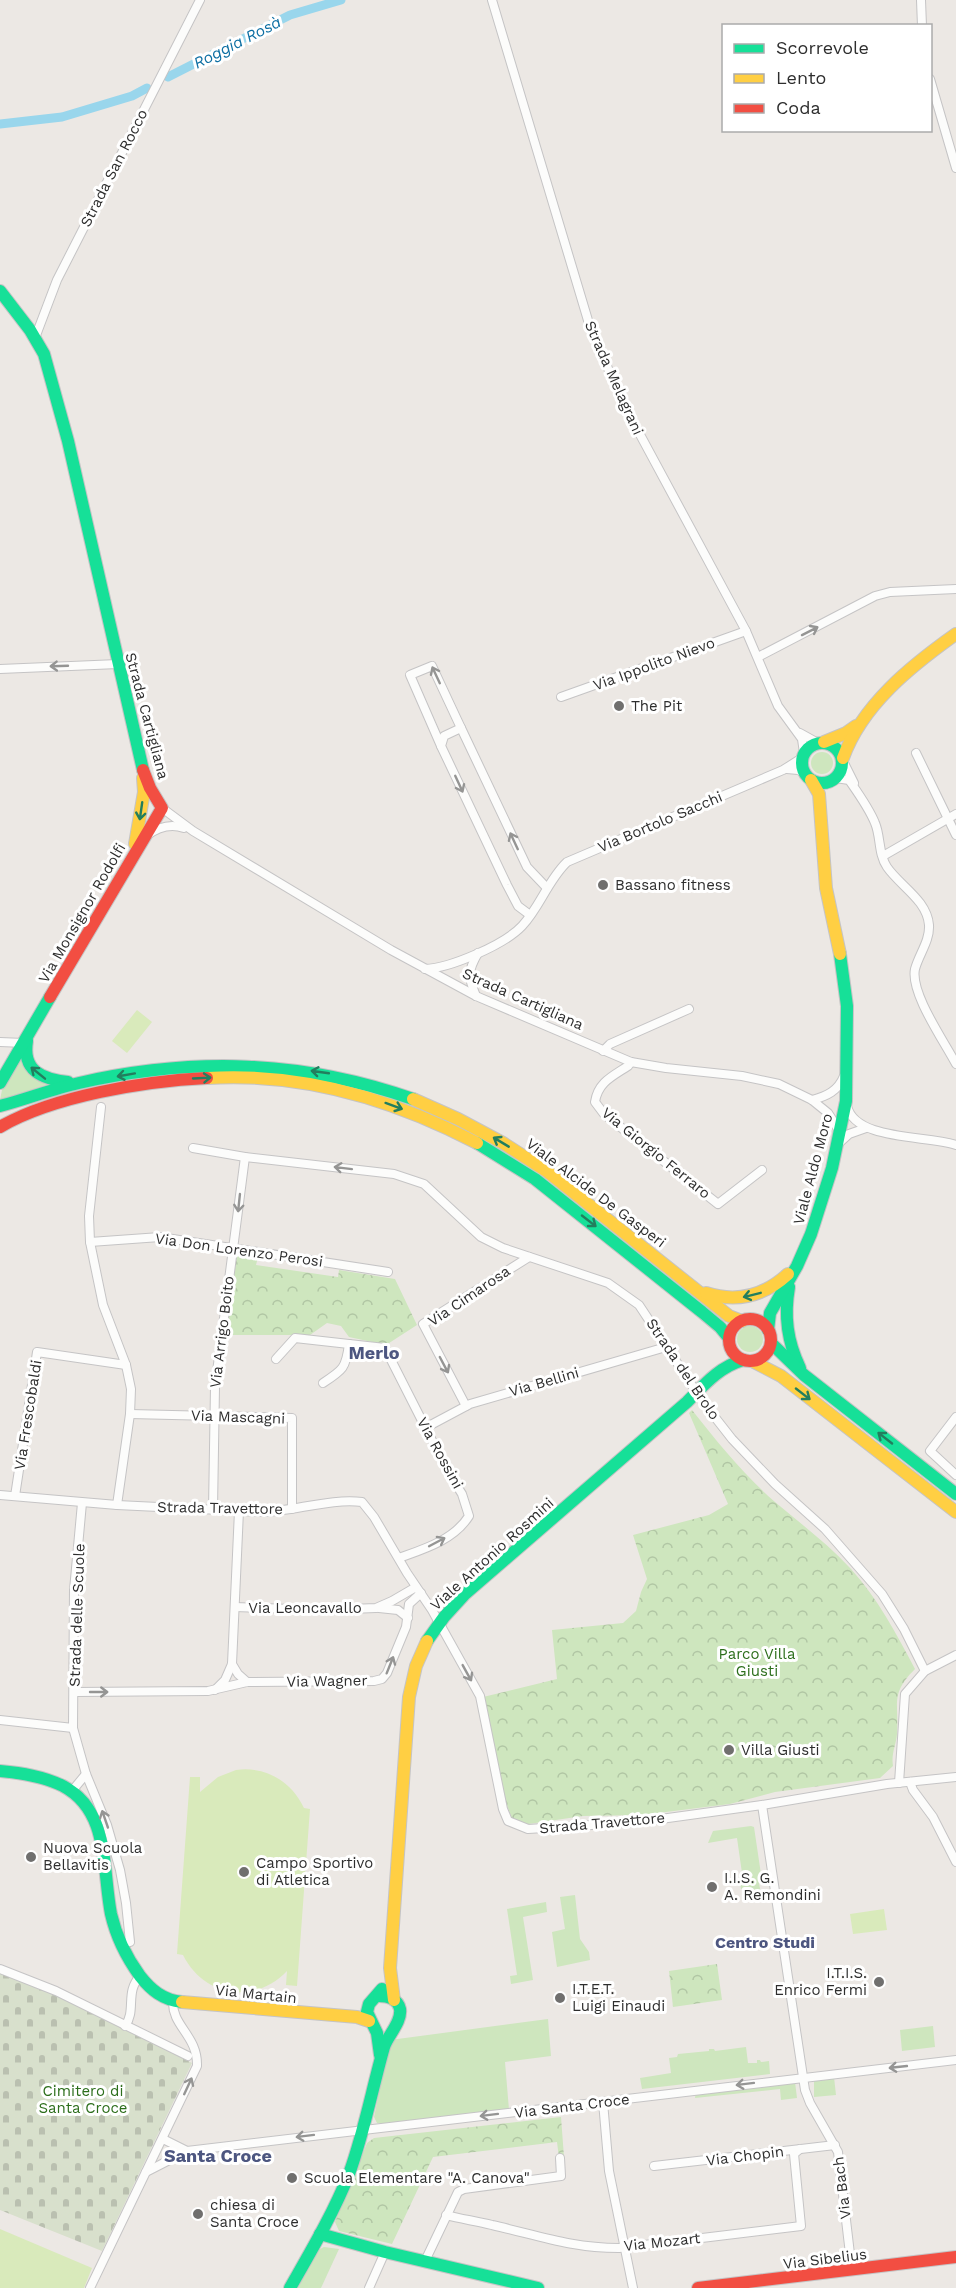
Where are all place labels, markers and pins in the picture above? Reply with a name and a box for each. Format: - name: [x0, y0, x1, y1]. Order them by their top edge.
- place label: The Pit: [631, 697, 683, 715]
- marker: The Pit: [612, 699, 626, 713]
- place label: Bassano fitness: [615, 876, 731, 894]
- marker: Bassano fitness: [596, 878, 610, 892]
- place label: Villa Giusti: [741, 1741, 819, 1759]
- marker: Villa Giusti: [722, 1743, 736, 1757]
- place label: Nuova Scuola Bellavitis: [43, 1839, 143, 1874]
- marker: Nuova Scuola Bellavitis: [24, 1850, 38, 1864]
- place label: Campo Sportivo di Atletica: [256, 1854, 373, 1889]
- marker: Campo Sportivo di Atletica: [237, 1865, 251, 1879]
- place label: I.I.S. G. A. Remondini: [724, 1869, 821, 1904]
- marker: I.I.S. G. A. Remondini: [705, 1880, 719, 1894]
- place label: I.T.I.S. Enrico Fermi: [774, 1964, 867, 1999]
- marker: I.T.I.S. Enrico Fermi: [872, 1975, 886, 1989]
- place label: I.T.E.T. Luigi Einaudi: [572, 1980, 665, 2015]
- marker: I.T.E.T. Luigi Einaudi: [553, 1991, 567, 2005]
- place label: Scuola Elementare "A. Canova": [304, 2169, 530, 2187]
- marker: Scuola Elementare "A. Canova": [285, 2171, 299, 2185]
- place label: chiesa di Santa Croce: [210, 2196, 299, 2231]
- marker: chiesa di Santa Croce: [191, 2207, 205, 2221]

